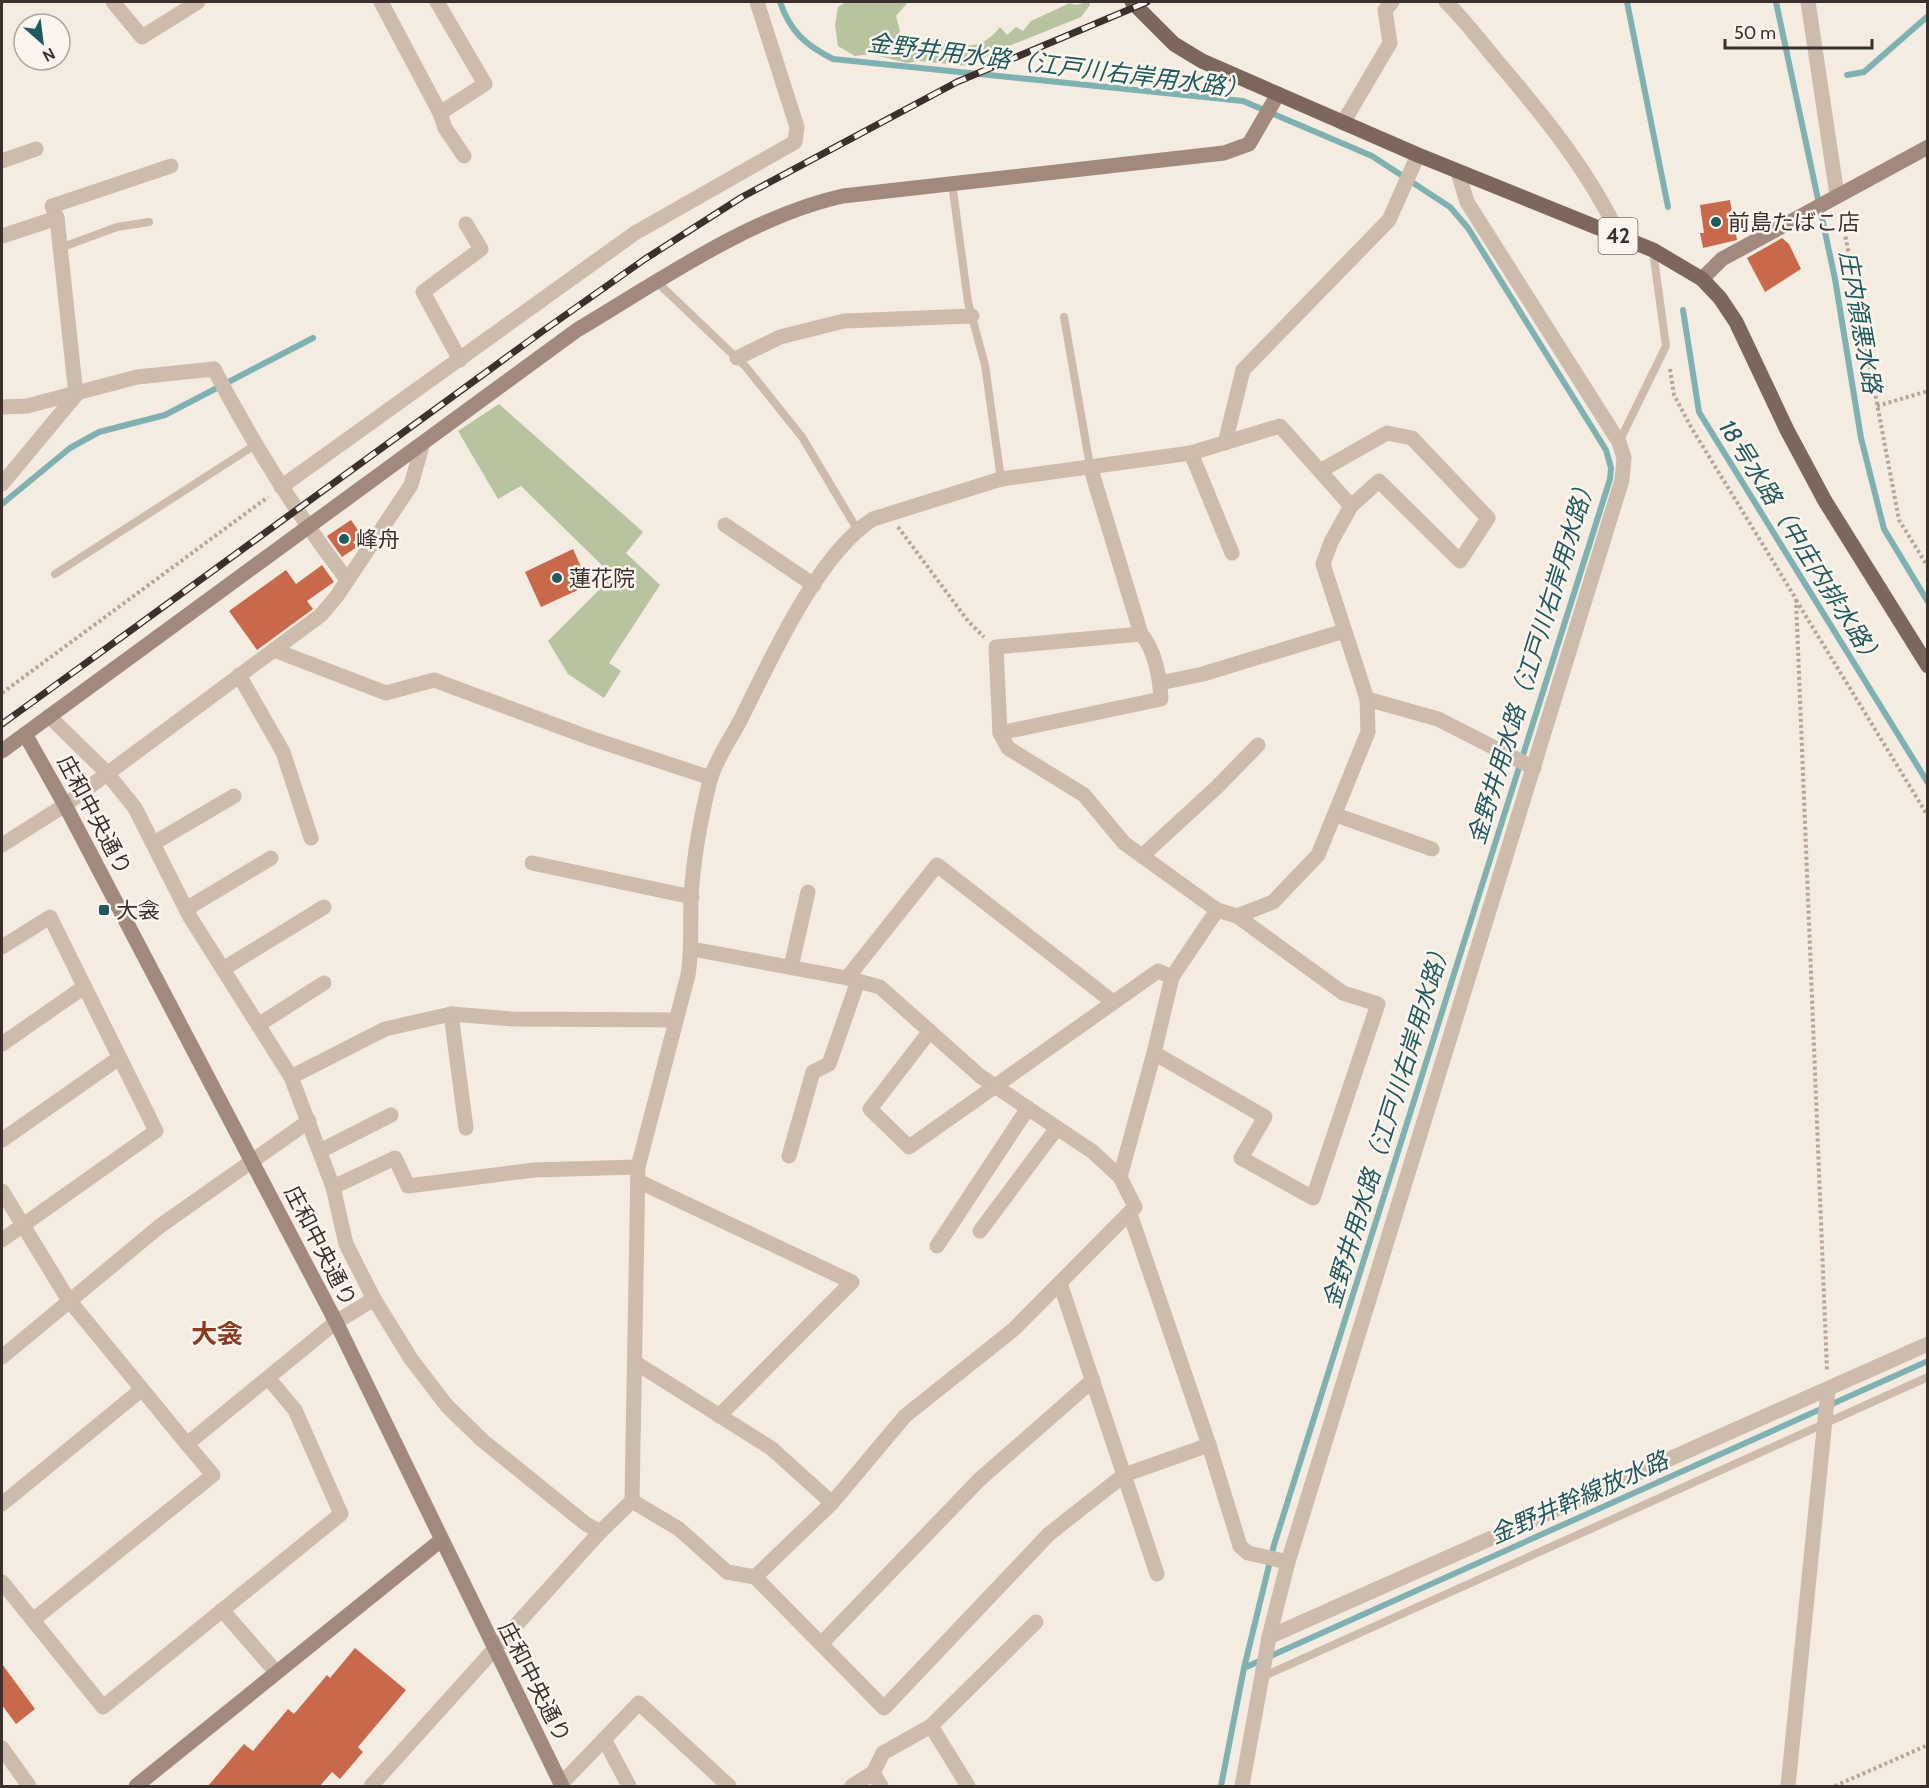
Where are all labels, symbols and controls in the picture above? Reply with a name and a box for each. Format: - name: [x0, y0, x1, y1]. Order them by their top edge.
- north arrow: [12, 12, 72, 72]
- scale bar: [1725, 12, 1872, 50]
- text: 50 m: [1734, 22, 1776, 44]
- water label: 金野井用水路（江戸川右岸用水路）: [866, 28, 1250, 103]
- text: N: [39, 44, 58, 66]
- place label: 前島たばこ店: [1728, 209, 1860, 236]
- marker: 前島たばこ店: [1709, 215, 1723, 229]
- road number: 42: [1598, 218, 1638, 254]
- water label: 庄内領悪水路: [1834, 248, 1888, 397]
- water label: 18号水路（中庄内排水路）: [1713, 415, 1889, 673]
- water label: 金野井用水路（江戸川右岸用水路）: [1462, 472, 1602, 848]
- place label: 峰舟: [356, 526, 400, 553]
- marker: 峰舟: [337, 532, 351, 546]
- place label: 蓮花院: [569, 565, 635, 592]
- marker: 蓮花院: [550, 571, 564, 585]
- street label: 庄和中央通り: [52, 751, 137, 880]
- place label: 大衾: [116, 897, 160, 924]
- marker: 大衾: [97, 903, 111, 917]
- water label: 金野井用水路（江戸川右岸用水路）: [1317, 936, 1457, 1312]
- street label: 庄和中央通り: [279, 1181, 363, 1311]
- district label: 大衾: [191, 1318, 243, 1350]
- water label: 金野井幹線放水路: [1485, 1444, 1674, 1550]
- street label: 庄和中央通り: [493, 1617, 577, 1747]

